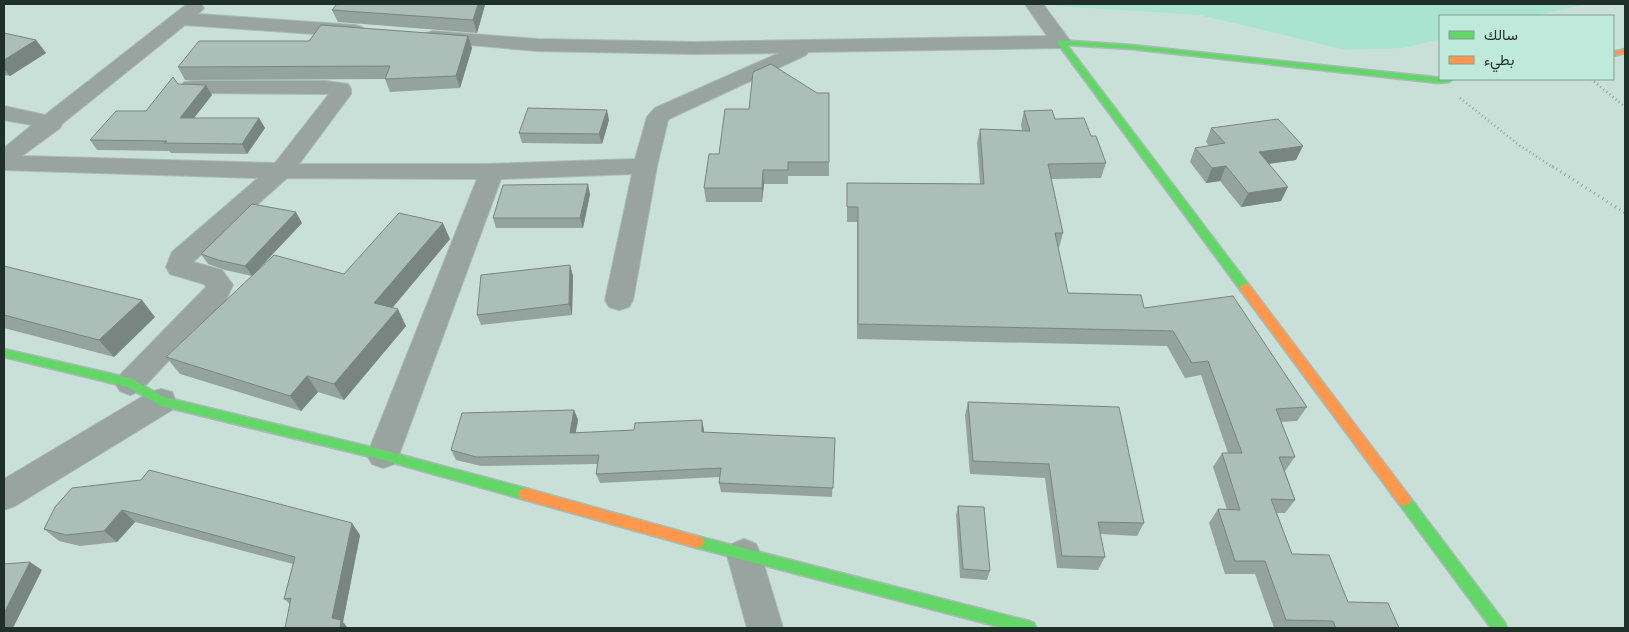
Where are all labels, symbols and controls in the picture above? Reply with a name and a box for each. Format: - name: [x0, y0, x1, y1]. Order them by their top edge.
- legend: [1439, 15, 1614, 80]
- text: سالك: [1484, 26, 1518, 44]
- text: بطيء: [1484, 51, 1514, 73]

